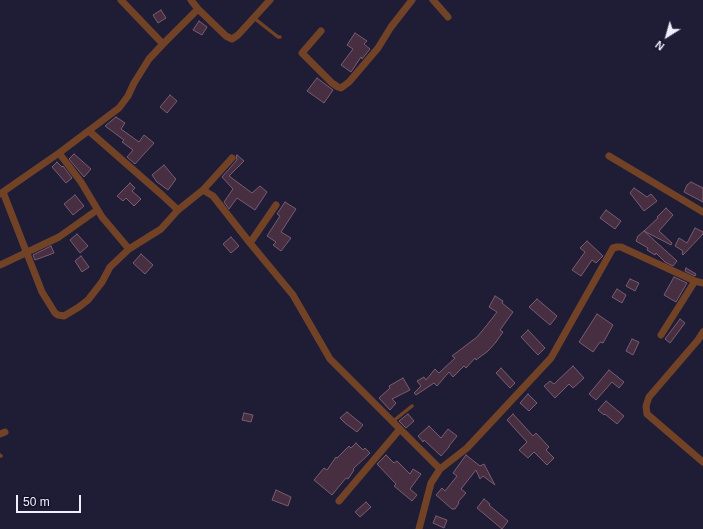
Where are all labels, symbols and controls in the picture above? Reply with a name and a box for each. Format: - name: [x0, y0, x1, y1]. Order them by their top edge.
- north arrow: [647, 16, 687, 56]
- text: N: [653, 38, 667, 53]
- scale bar: [18, 487, 83, 513]
- text: 50 m: [23, 495, 50, 509]

